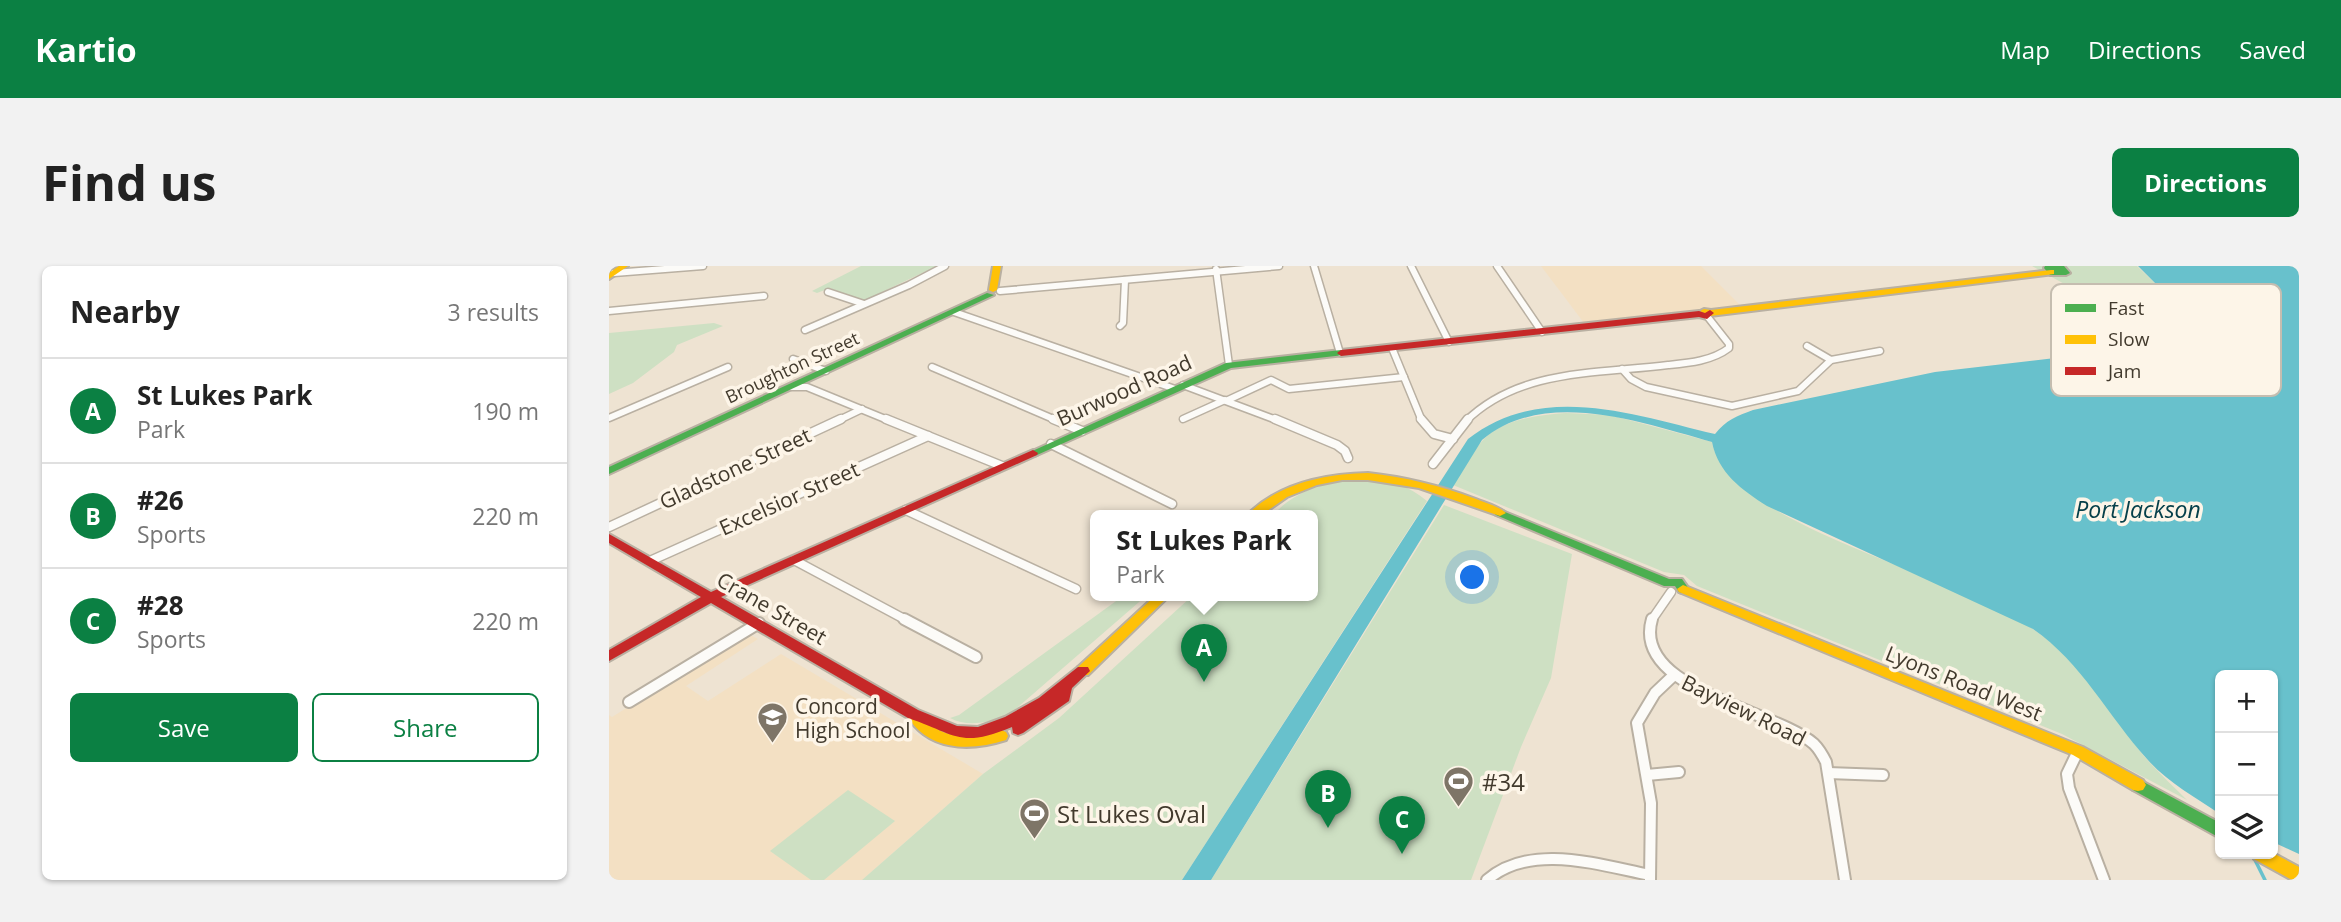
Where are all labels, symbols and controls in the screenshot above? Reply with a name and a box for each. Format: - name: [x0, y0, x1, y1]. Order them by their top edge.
- text: Kartio: [35, 27, 137, 72]
- text: Map: [2000, 33, 2050, 66]
- text: Directions: [2088, 33, 2201, 66]
- text: Saved: [2239, 33, 2306, 66]
- button: Directions: [2112, 148, 2299, 217]
- text: Find us: [42, 149, 216, 215]
- legend: [2051, 284, 2281, 396]
- text: Nearby: [70, 291, 180, 332]
- text: Fast: [2108, 295, 2144, 321]
- text: 3 results: [448, 296, 539, 328]
- street label: Broughton Street: [721, 326, 863, 408]
- text: Slow: [2108, 326, 2150, 352]
- street label: Burwood Road: [1052, 348, 1196, 432]
- text: Jam: [2106, 358, 2141, 384]
- text: St Lukes Park: [137, 377, 312, 413]
- text: A: [85, 395, 101, 427]
- text: 190 m: [472, 395, 539, 427]
- text: Park: [137, 413, 185, 445]
- street label: Gladstone Street: [655, 421, 815, 515]
- street label: Excelsior Street: [715, 455, 863, 541]
- text: #26: [137, 482, 184, 518]
- water label: Port Jackson: [2075, 493, 2201, 525]
- text: B: [85, 500, 101, 532]
- text: 220 m: [472, 500, 539, 532]
- popup: [1090, 510, 1318, 601]
- text: Sports: [137, 518, 206, 550]
- text: St Lukes Park: [1116, 522, 1292, 558]
- text: Park: [1116, 558, 1164, 590]
- your location: [1455, 560, 1489, 594]
- street label: Crane Street: [712, 565, 832, 651]
- text: #28: [137, 587, 184, 623]
- text: C: [86, 605, 100, 637]
- text: 220 m: [472, 605, 539, 637]
- text: Sports: [137, 623, 206, 655]
- pin: A: [1181, 624, 1227, 682]
- street label: Lyons Road West: [1881, 639, 2047, 727]
- street label: Bayview Road: [1677, 668, 1811, 752]
- map controls: [2215, 670, 2278, 859]
- button: +: [2215, 670, 2278, 733]
- place label: Concord High School: [795, 692, 911, 744]
- button: Save: [70, 693, 298, 762]
- button: Share: [312, 693, 539, 762]
- school or university icon: Concord High School: [755, 701, 789, 745]
- button: −: [2215, 733, 2278, 796]
- sports icon: #34: [1442, 764, 1476, 808]
- place label: #34: [1482, 765, 1525, 798]
- pin: B: [1305, 770, 1351, 828]
- sports icon: St Lukes Oval: [1017, 796, 1051, 840]
- pin: C: [1379, 796, 1425, 854]
- button: layers: [2215, 796, 2278, 859]
- place label: St Lukes Oval: [1057, 797, 1206, 830]

